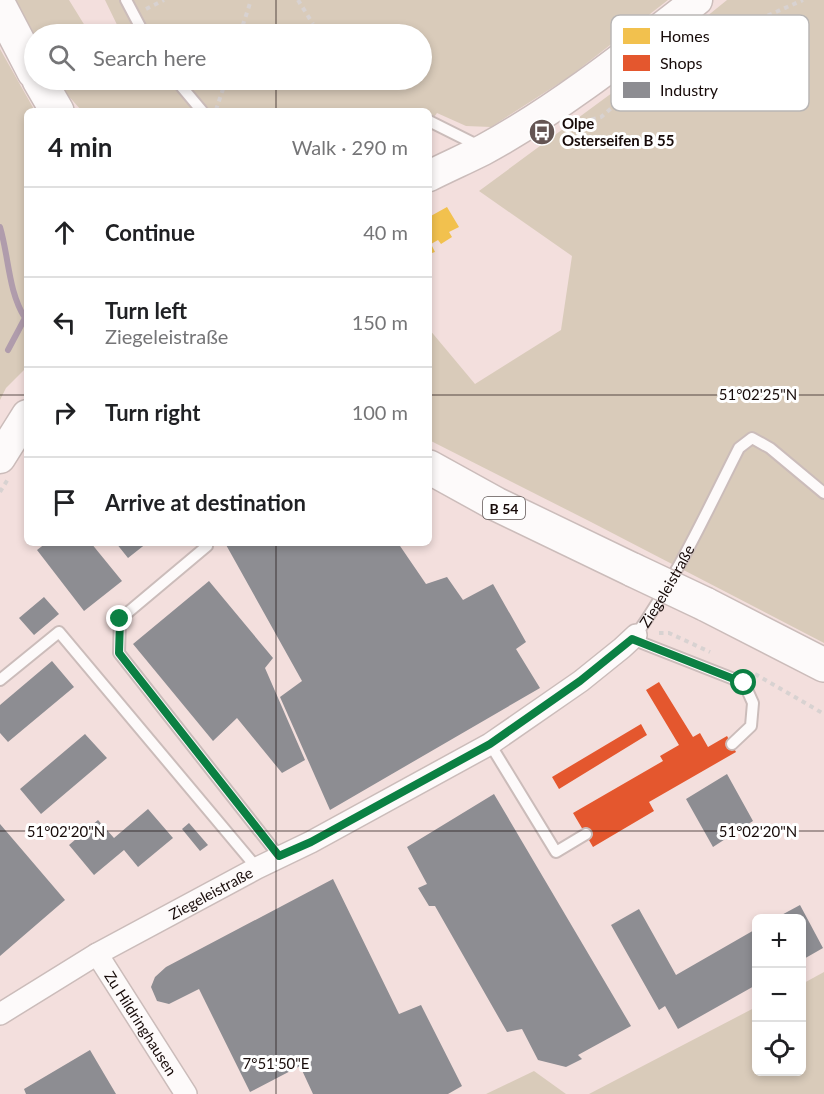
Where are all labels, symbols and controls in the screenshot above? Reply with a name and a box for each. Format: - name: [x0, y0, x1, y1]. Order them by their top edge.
- legend: [611, 15, 809, 111]
- search box: [24, 24, 432, 90]
- text: Homes: [660, 26, 710, 45]
- icon: search: [45, 41, 78, 74]
- text: Search here: [93, 44, 206, 71]
- text: Shops: [660, 53, 703, 72]
- text: Industry: [660, 80, 719, 99]
- place label: Olpe Osterseifen B 55: [562, 114, 674, 149]
- bus stop icon: Olpe Osterseifen B 55: [527, 117, 557, 147]
- text: 4 min: [48, 131, 112, 163]
- text: Walk · 290 m: [292, 135, 408, 159]
- icon: ahead: [48, 216, 81, 249]
- text: Continue: [105, 219, 195, 246]
- text: 40 m: [363, 220, 408, 244]
- text: Turn left: [105, 297, 187, 324]
- icon: left: [48, 306, 81, 339]
- text: 150 m: [352, 310, 408, 334]
- text: Ziegeleistraße: [105, 324, 228, 348]
- text: 51°02'25"N: [719, 385, 797, 403]
- icon: right: [48, 396, 81, 429]
- text: Turn right: [105, 399, 200, 426]
- text: 100 m: [352, 400, 408, 424]
- icon: arrive: [48, 486, 81, 519]
- text: Arrive at destination: [105, 489, 306, 516]
- road number: B 54: [483, 497, 525, 519]
- street label: Ziegeleistraße: [635, 541, 698, 630]
- route end: [106, 605, 132, 631]
- route start: [730, 669, 756, 695]
- text: 51°02'20"N: [27, 822, 105, 840]
- text: 51°02'20"N: [719, 822, 797, 840]
- street label: Ziegeleistraße: [166, 863, 256, 923]
- map controls: [752, 914, 806, 1076]
- button: +: [752, 914, 806, 968]
- street label: Zu Hildringhausen: [101, 968, 181, 1079]
- button: −: [752, 968, 806, 1022]
- button: locate: [752, 1022, 806, 1076]
- text: 7°51'50"E: [243, 1054, 310, 1072]

